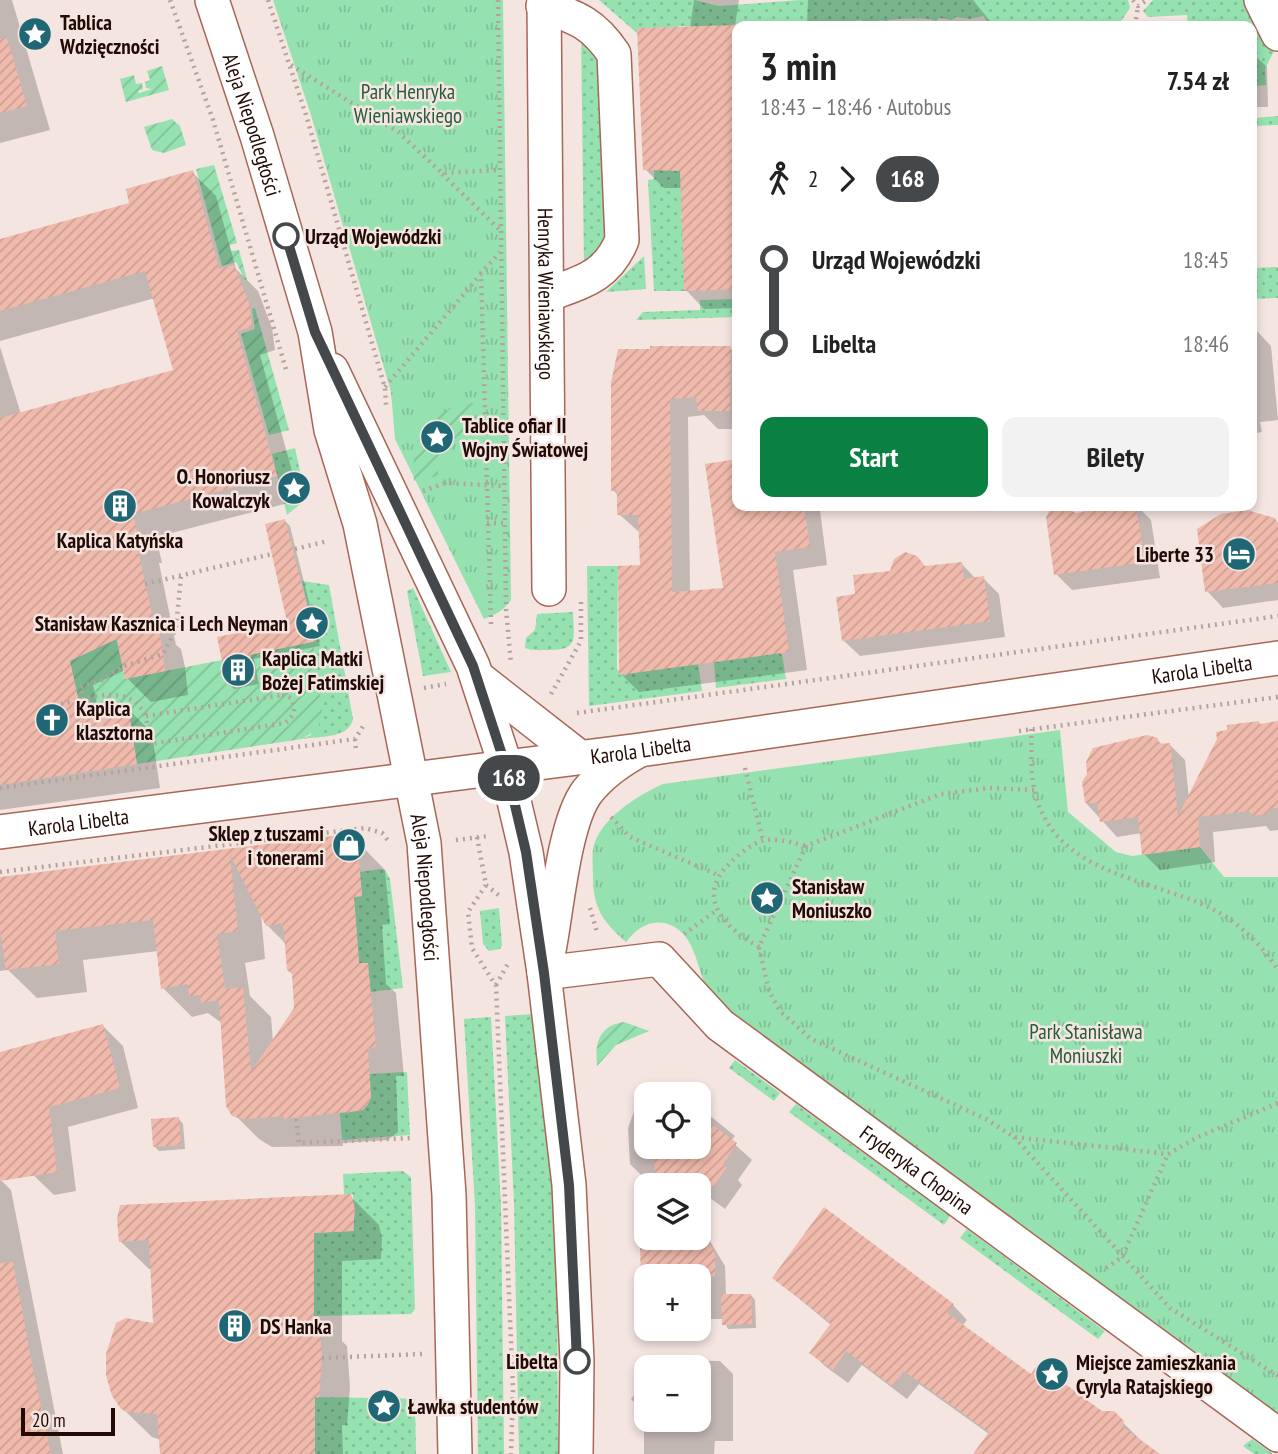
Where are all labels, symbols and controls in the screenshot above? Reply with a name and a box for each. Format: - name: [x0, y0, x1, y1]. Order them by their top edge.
- place label: Tablica Wdzięczności: [59, 9, 159, 60]
- place icon: Tablica Wdzięczności: [16, 15, 54, 53]
- text: 3 min: [760, 41, 837, 90]
- street label: Aleja Niepodległości: [217, 50, 288, 199]
- text: 7.54 zł: [1167, 64, 1229, 97]
- park label: Park Henryka Wieniawskiego: [354, 78, 462, 129]
- text: 18:43 – 18:46 · Autobus: [760, 92, 951, 121]
- icon: walk: [760, 160, 798, 198]
- icon: forward: [828, 160, 866, 198]
- text: 168: [890, 163, 925, 194]
- text: 2: [808, 164, 818, 193]
- street label: Henryka Wieniawskiego: [532, 208, 561, 380]
- marker: Urząd Wojewódzki: [273, 223, 299, 249]
- place label: Urząd Wojewódzki: [305, 223, 441, 250]
- text: Urząd Wojewódzki: [812, 243, 981, 276]
- text: 18:45: [1183, 245, 1229, 274]
- text: Libelta: [812, 327, 876, 360]
- text: 18:46: [1183, 329, 1229, 358]
- place label: Tablice ofiar II Wojny Światowej: [461, 412, 588, 463]
- button: Start: [760, 417, 988, 497]
- button: Bilety: [1002, 417, 1229, 497]
- place icon: Tablice ofiar II Wojny Światowej: [418, 418, 456, 456]
- place label: O. Honoriusz Kowalczyk: [177, 463, 270, 514]
- place icon: O. Honoriusz Kowalczyk: [275, 469, 313, 507]
- building icon: Kaplica Katyńska: [101, 487, 139, 525]
- place label: Kaplica Katyńska: [57, 527, 183, 554]
- hotel icon: Liberte 33: [1220, 535, 1258, 573]
- place label: Liberte 33: [1136, 541, 1214, 568]
- place icon: Stanisław Kasznica i Lech Neyman: [293, 604, 331, 642]
- place label: Stanisław Kasznica i Lech Neyman: [35, 610, 288, 637]
- place label: Kaplica Matki Bożej Fatimskiej: [262, 645, 384, 696]
- street label: Karola Libelta: [1150, 648, 1254, 690]
- building icon: Kaplica Matki Bożej Fatimskiej: [219, 651, 257, 689]
- place label: Kaplica klasztorna: [76, 695, 154, 746]
- church icon: Kaplica klasztorna: [33, 701, 71, 739]
- street label: Karola Libelta: [589, 729, 693, 770]
- line badge: 168: [469, 755, 549, 801]
- text: 168: [492, 762, 526, 793]
- street label: Karola Libelta: [26, 802, 130, 842]
- street label: Aleja Niepodległości: [405, 811, 446, 962]
- place label: Sklep z tuszami i tonerami: [208, 820, 324, 871]
- shop icon: Sklep z tuszami i tonerami: [330, 826, 368, 864]
- place label: Stanisław Moniuszko: [792, 873, 872, 924]
- place icon: Stanisław Moniuszko: [748, 879, 786, 917]
- park label: Park Stanisława Moniuszki: [1029, 1018, 1143, 1069]
- map controls: [634, 1082, 711, 1432]
- button: locate: [634, 1082, 711, 1159]
- street label: Fryderyka Chopina: [855, 1119, 979, 1220]
- button: layers: [634, 1173, 711, 1250]
- button: +: [634, 1264, 711, 1341]
- building icon: DS Hanka: [216, 1307, 254, 1345]
- place label: DS Hanka: [260, 1313, 332, 1340]
- place label: Libelta: [506, 1348, 558, 1375]
- marker: Libelta: [564, 1348, 590, 1374]
- place label: Miejsce zamieszkania Cyryla Ratajskiego: [1076, 1349, 1236, 1400]
- button: −: [634, 1355, 711, 1432]
- place icon: Miejsce zamieszkania Cyryla Ratajskiego: [1033, 1355, 1071, 1393]
- place icon: Ławka studentów: [365, 1387, 403, 1425]
- place label: Ławka studentów: [408, 1393, 539, 1420]
- scale bar: [21, 1405, 116, 1437]
- text: 20 m: [32, 1408, 66, 1432]

